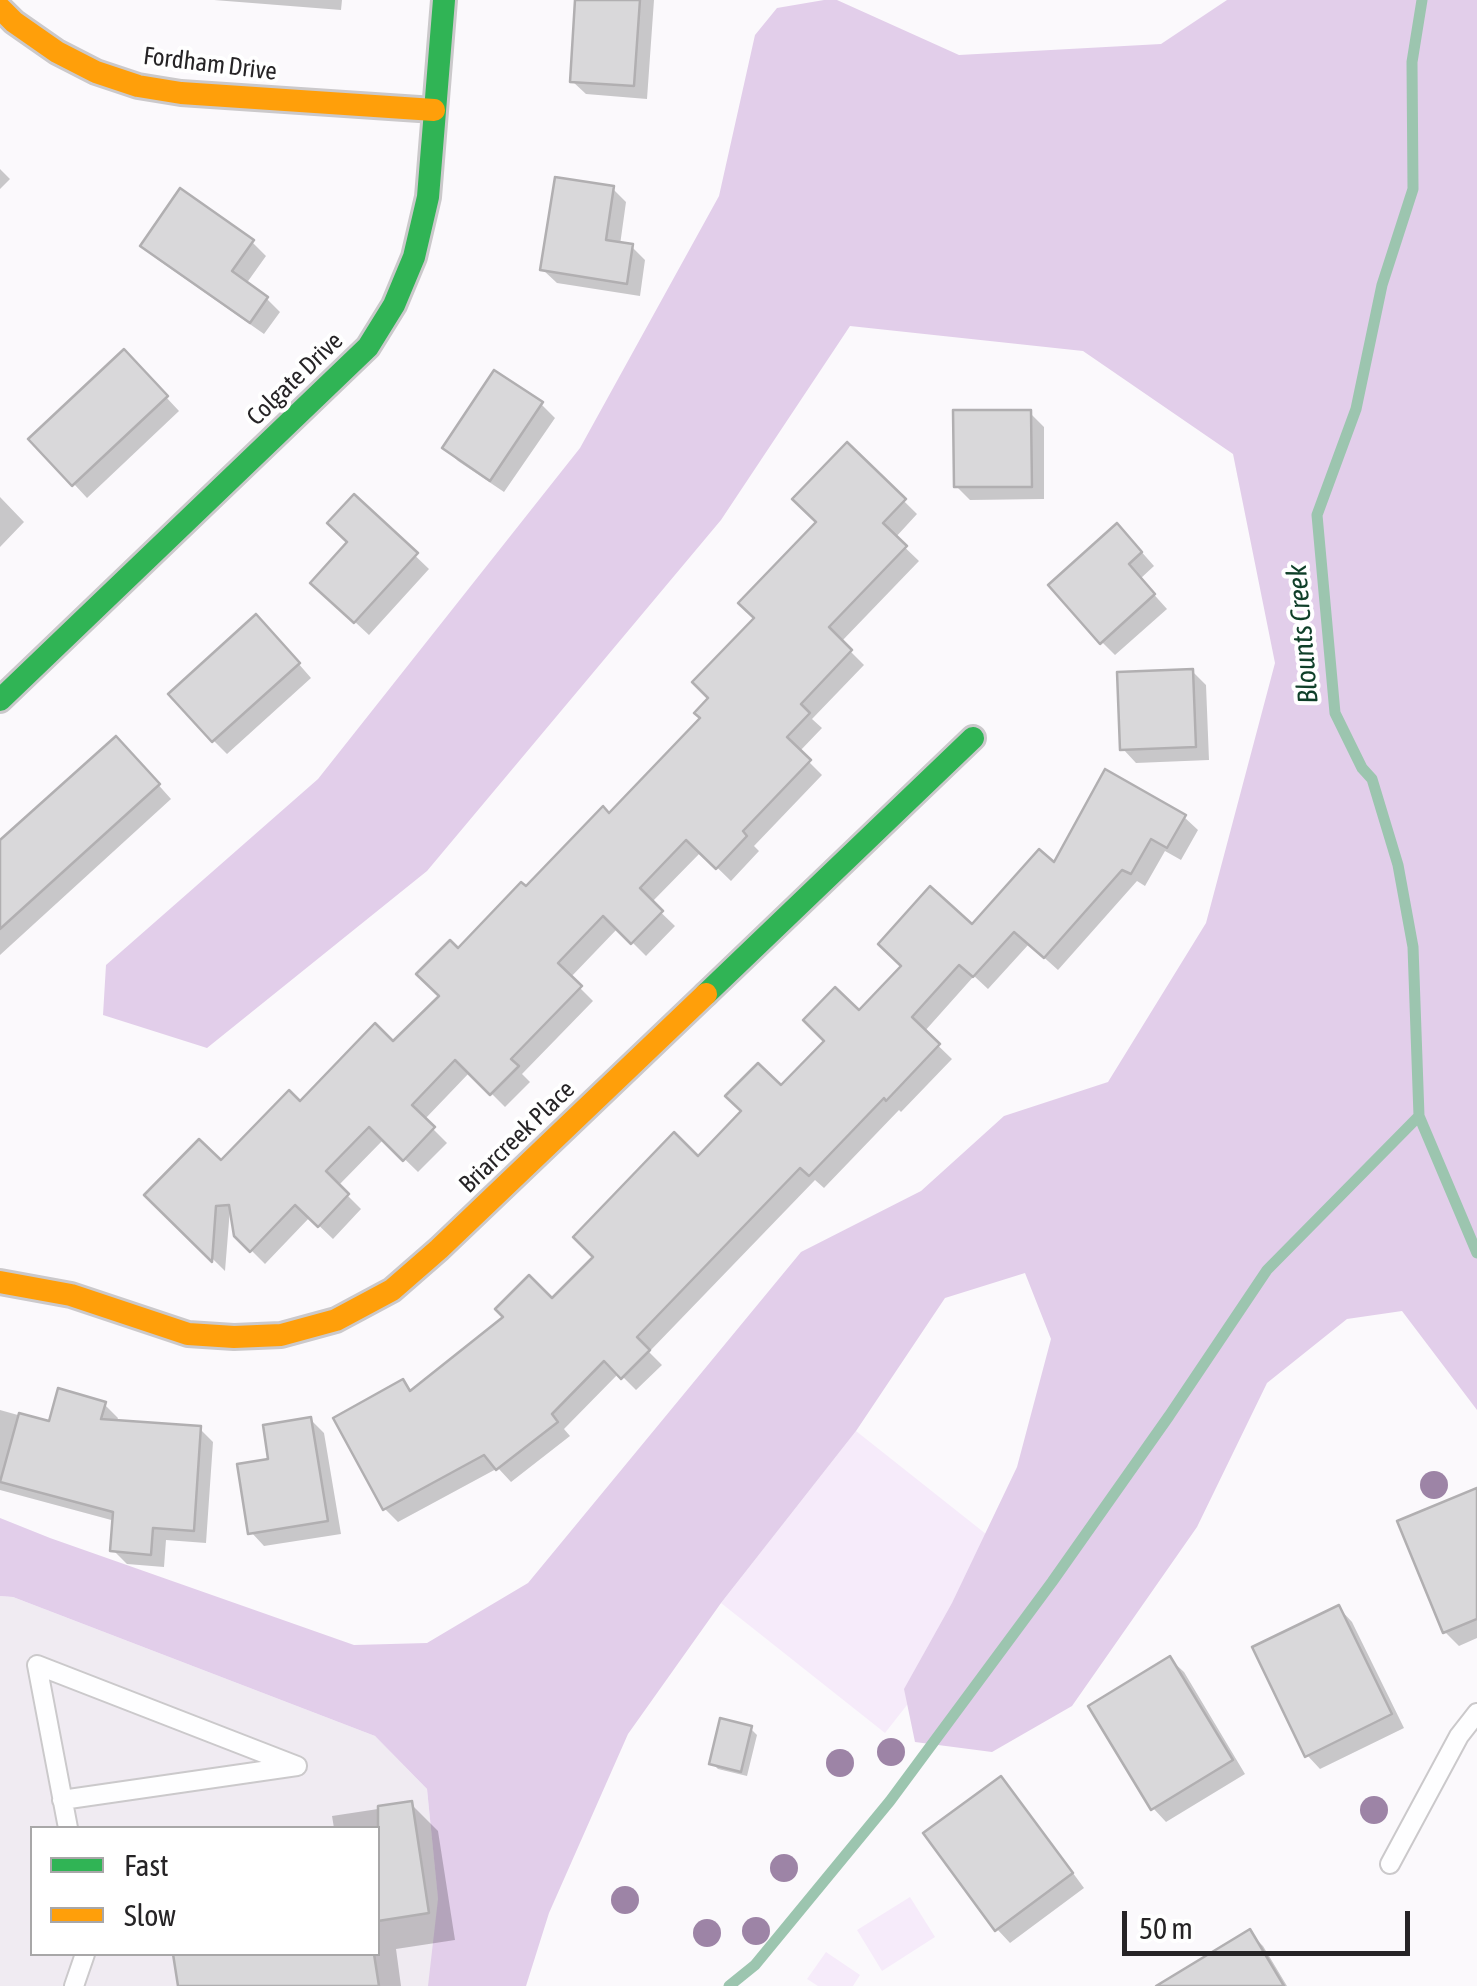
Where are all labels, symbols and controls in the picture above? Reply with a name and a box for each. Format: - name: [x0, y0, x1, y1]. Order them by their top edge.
- street label: Fordham Drive: [142, 41, 278, 87]
- street label: Colgate Drive: [241, 326, 349, 432]
- water label: Blounts Creek: [1280, 563, 1326, 705]
- street label: Briarcreek Place: [453, 1075, 581, 1199]
- legend: [30, 1826, 380, 1956]
- text: Fast: [124, 1848, 169, 1882]
- scale bar: [1127, 1891, 1414, 1953]
- text: Slow: [124, 1898, 176, 1932]
- text: 50 m: [1139, 1911, 1193, 1945]

